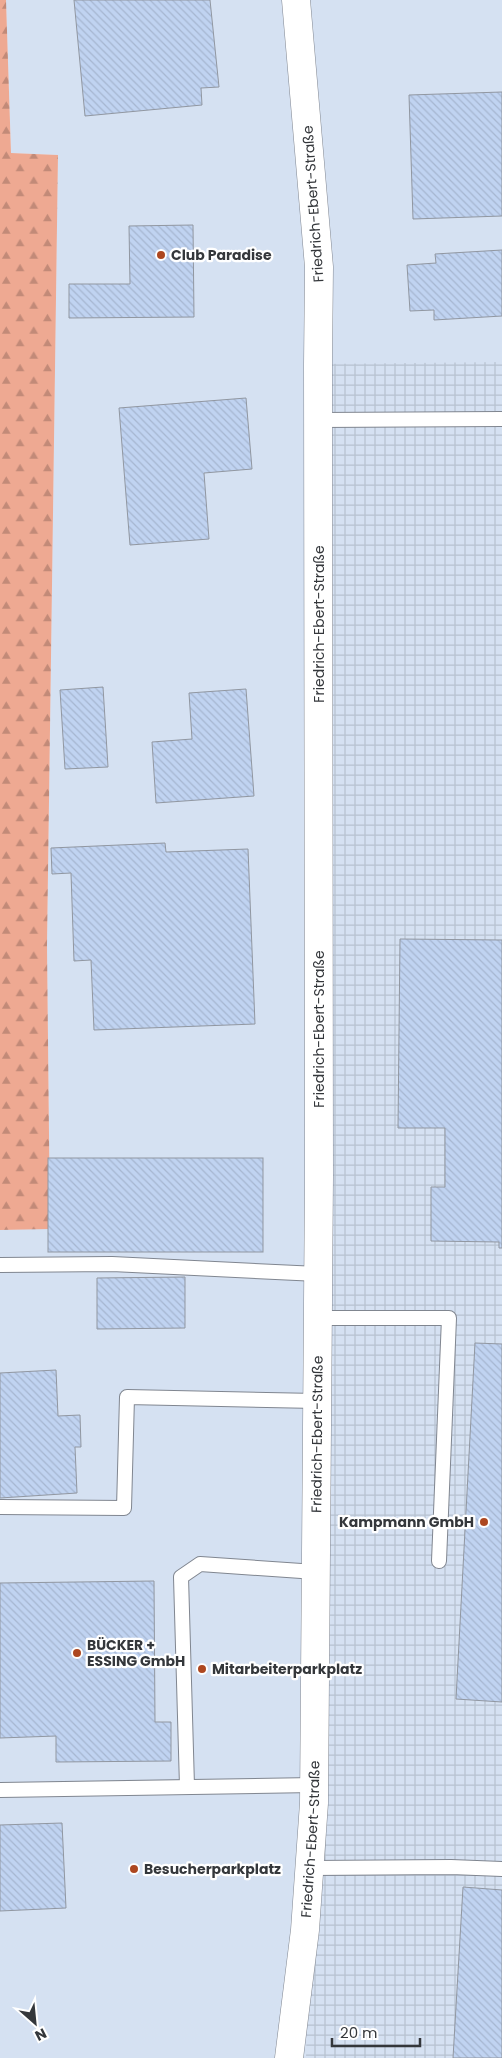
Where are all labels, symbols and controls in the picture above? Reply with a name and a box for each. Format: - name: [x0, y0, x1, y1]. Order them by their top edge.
- street label: Friedrich-Ebert-Straße: [298, 125, 328, 283]
- place label: Club Paradise: [171, 245, 272, 265]
- marker: Club Paradise: [155, 249, 167, 261]
- street label: Friedrich-Ebert-Straße: [309, 545, 329, 703]
- street label: Friedrich-Ebert-Straße: [309, 950, 329, 1108]
- street label: Friedrich-Ebert-Straße: [306, 1355, 328, 1513]
- place label: Kampmann GmbH: [339, 1512, 474, 1532]
- marker: Kampmann GmbH: [478, 1516, 490, 1528]
- place label: BÜCKER + ESSING GmbH: [87, 1635, 185, 1671]
- marker: BÜCKER + ESSING GmbH: [71, 1647, 83, 1659]
- place label: Mitarbeiterparkplatz: [212, 1659, 362, 1679]
- marker: Mitarbeiterparkplatz: [196, 1663, 208, 1675]
- street label: Friedrich-Ebert-Straße: [296, 1760, 324, 1918]
- place label: Besucherparkplatz: [144, 1859, 281, 1879]
- marker: Besucherparkplatz: [128, 1863, 140, 1875]
- north arrow: [10, 1998, 60, 2048]
- scale bar: [332, 2016, 420, 2048]
- text: 20 m: [340, 2022, 378, 2043]
- text: N: [32, 2023, 50, 2046]

